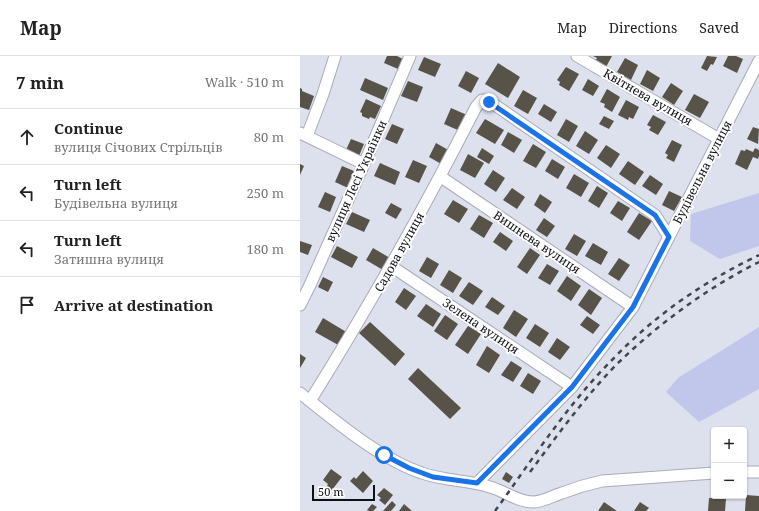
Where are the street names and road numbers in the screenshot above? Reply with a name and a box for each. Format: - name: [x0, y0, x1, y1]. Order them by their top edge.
- street label: Квітнева вулиця: [600, 65, 696, 130]
- street label: вулиця Лесі Українки: [321, 117, 391, 245]
- street label: Будівельна вулиця: [668, 117, 736, 227]
- street label: Вишнева вулиця: [490, 206, 584, 278]
- street label: Садова вулиця: [370, 209, 428, 295]
- street label: Зелена вулиця: [439, 294, 523, 358]

